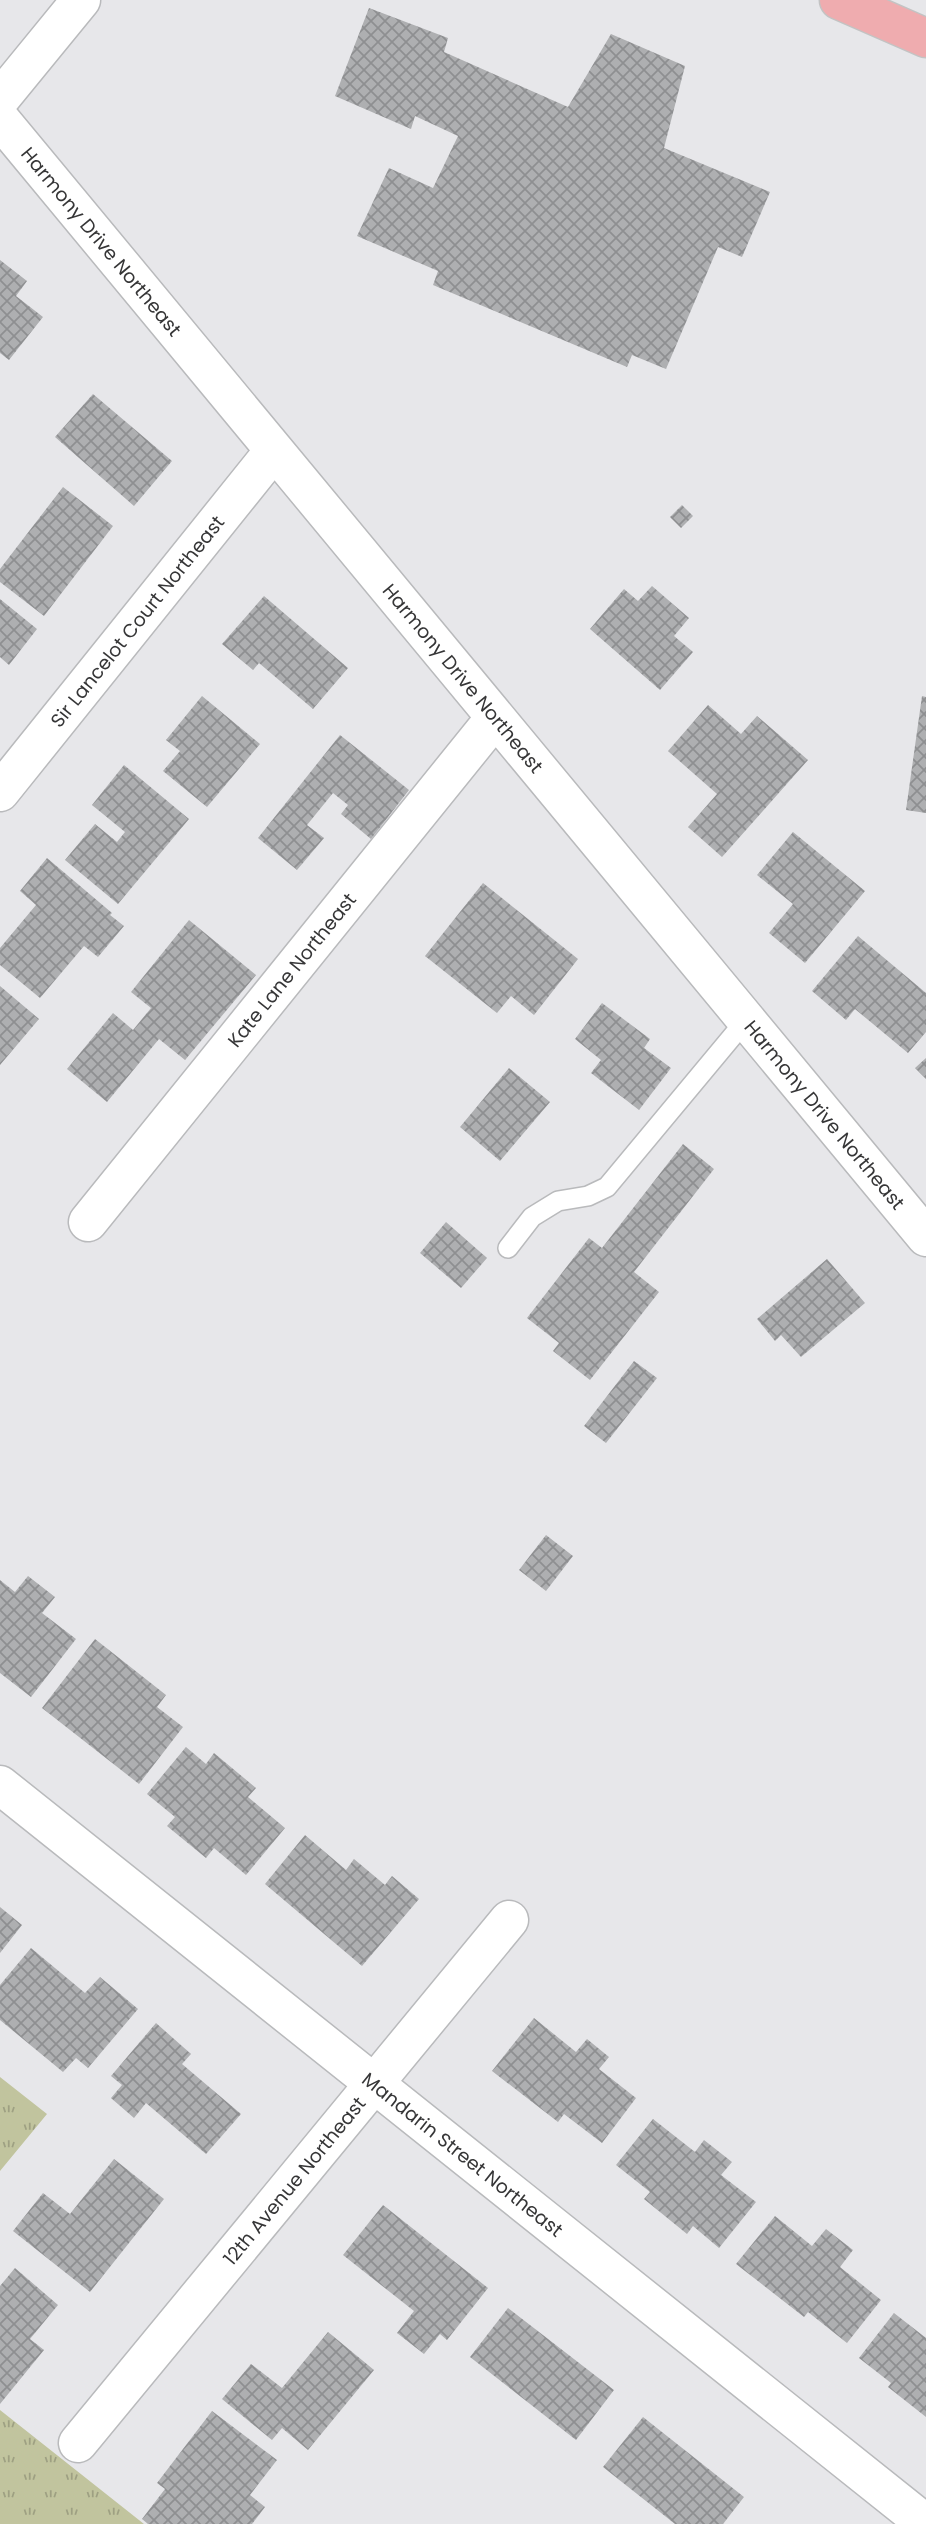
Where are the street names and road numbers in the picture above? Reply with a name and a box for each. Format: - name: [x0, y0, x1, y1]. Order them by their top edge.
- street label: Harmony Drive Northeast: [14, 141, 188, 342]
- street label: Sir Lancelot Court Northeast: [44, 510, 231, 733]
- street label: Harmony Drive Northeast: [376, 578, 549, 779]
- street label: Kate Lane Northeast: [221, 887, 363, 1053]
- street label: Harmony Drive Northeast: [738, 1015, 911, 1216]
- street label: Mandarin Street Northeast: [356, 2066, 569, 2243]
- street label: 12th Avenue Northeast: [217, 2091, 372, 2271]

